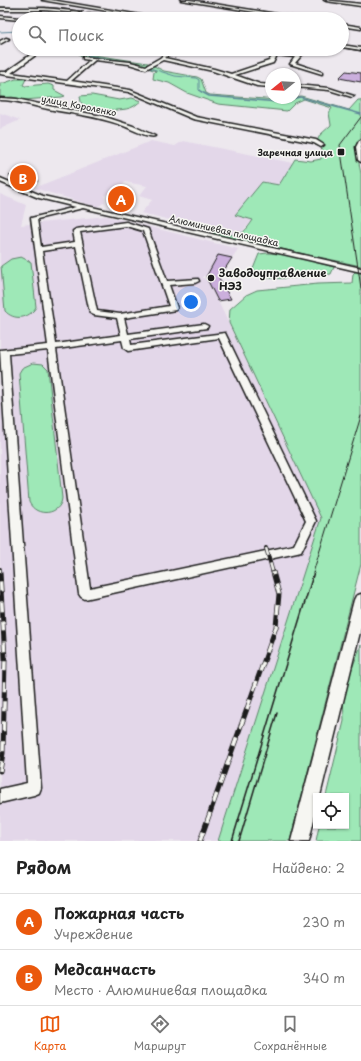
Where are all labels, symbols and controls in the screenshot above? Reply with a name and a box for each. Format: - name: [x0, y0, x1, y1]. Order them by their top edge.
- search box: [12, 12, 349, 56]
- icon: search: [26, 23, 48, 45]
- text: Поиск: [58, 23, 104, 46]
- north arrow: [265, 68, 301, 104]
- street label: улица Короленко: [40, 91, 118, 119]
- place label: Заречная улица: [257, 145, 334, 159]
- marker: Заречная улица: [336, 147, 346, 157]
- pin: B: [10, 163, 36, 193]
- pin: A: [108, 184, 134, 214]
- street label: Алюминиевая площадка: [168, 211, 281, 250]
- place label: Заводоуправление НЭЗ: [218, 264, 326, 294]
- marker: Заводоуправление НЭЗ: [206, 273, 216, 283]
- your location: [181, 292, 201, 312]
- map controls: [313, 793, 349, 829]
- button: locate: [313, 793, 349, 829]
- text: Рядом: [16, 854, 71, 880]
- text: Найдено: 2: [272, 858, 345, 877]
- text: Пожарная часть: [54, 901, 184, 924]
- text: A: [24, 912, 34, 931]
- text: 230 m: [303, 912, 345, 931]
- text: Учреждение: [54, 924, 133, 943]
- text: Медсанчасть: [54, 957, 156, 980]
- text: B: [25, 968, 33, 987]
- text: 340 m: [302, 968, 345, 987]
- text: Место · Алюминиевая площадка: [54, 980, 267, 999]
- tab: Карта: [34, 1013, 66, 1054]
- tab: Маршрут: [134, 1013, 186, 1054]
- tab: Сохранённые: [254, 1013, 327, 1054]

